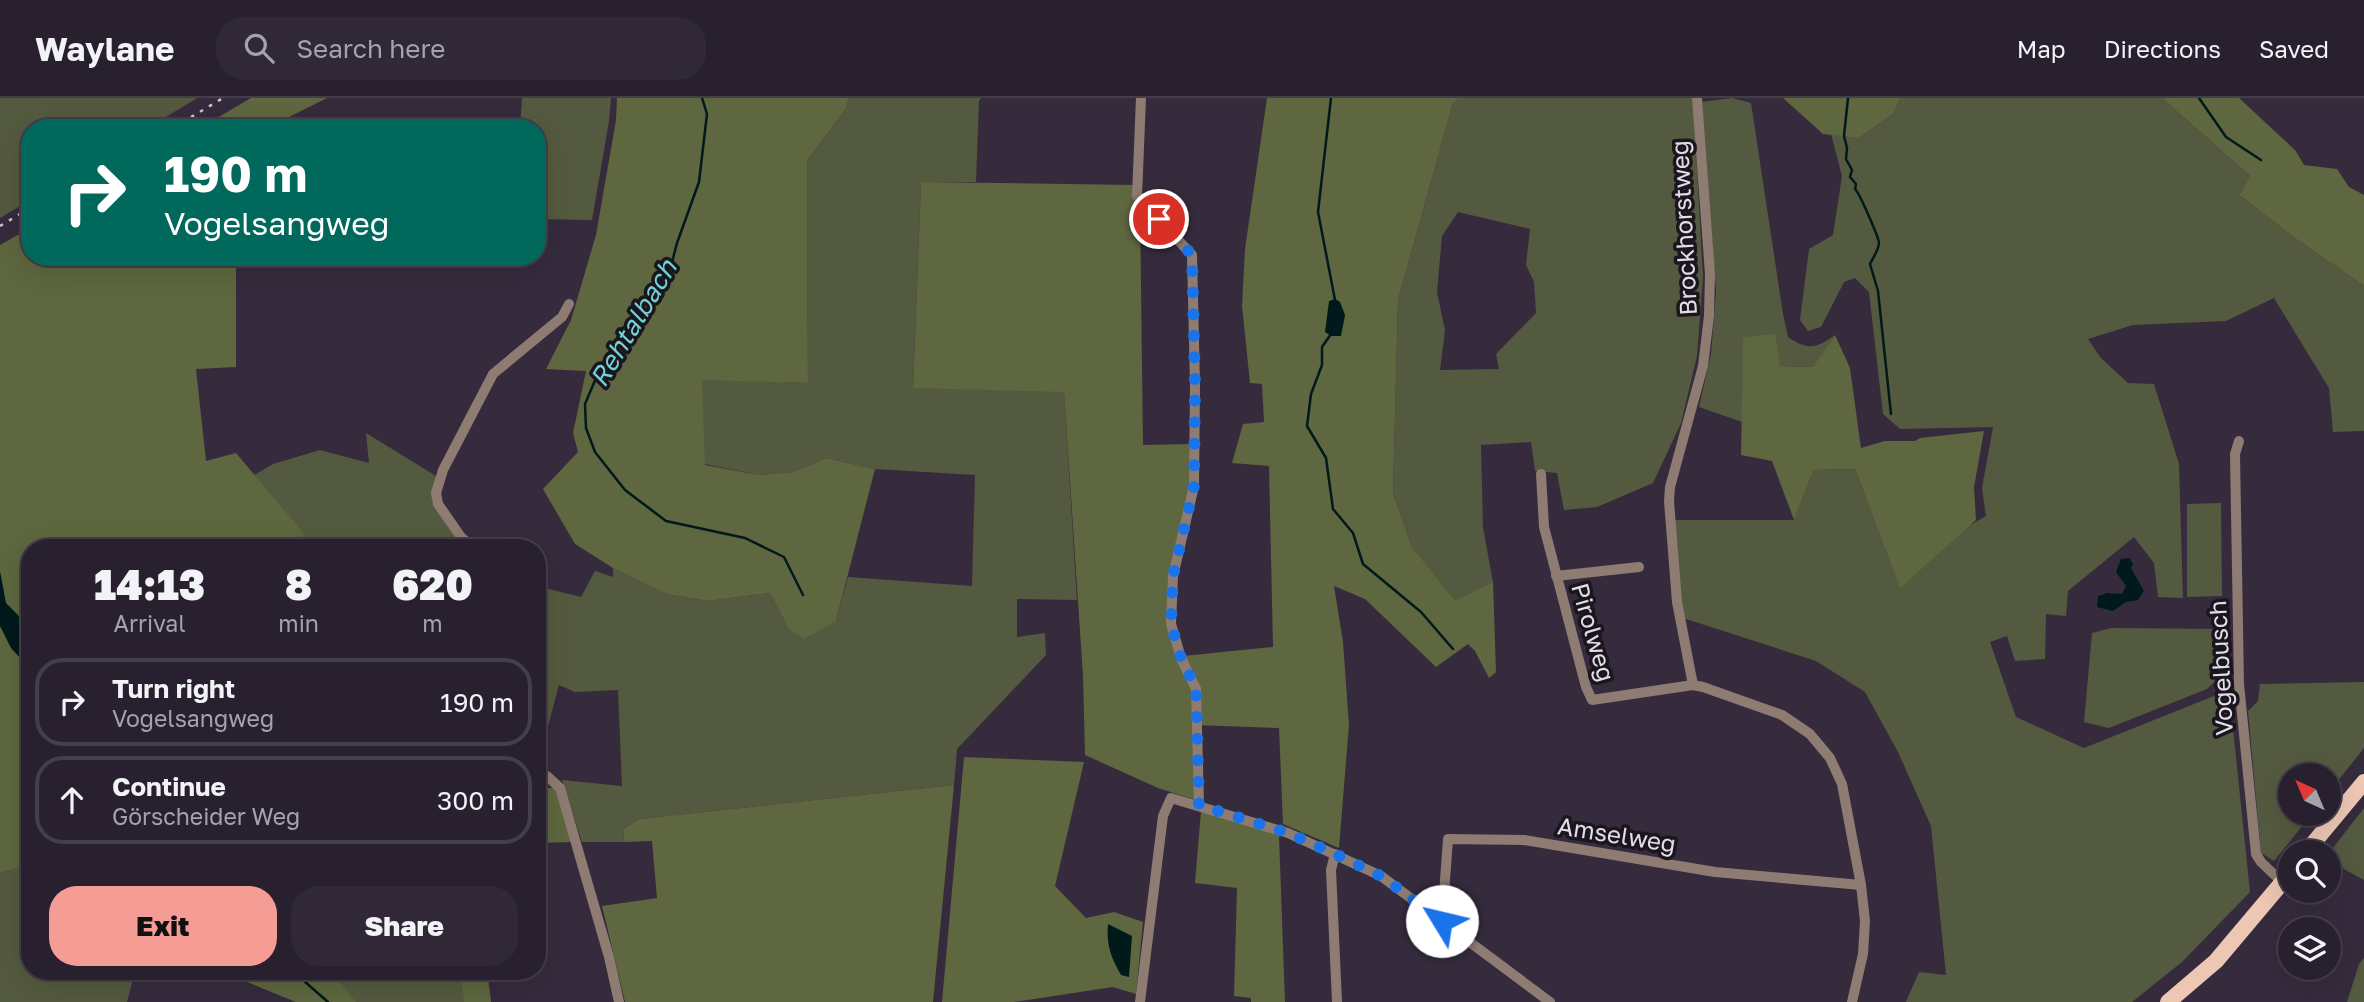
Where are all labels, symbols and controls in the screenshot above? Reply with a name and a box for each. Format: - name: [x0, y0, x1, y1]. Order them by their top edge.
- search box: [216, 17, 706, 80]
- text: Waylane: [35, 29, 174, 68]
- icon: search: [240, 29, 278, 67]
- text: Search here: [296, 33, 445, 64]
- text: Map: [2017, 34, 2066, 63]
- text: Directions: [2104, 34, 2221, 63]
- text: Saved: [2259, 34, 2329, 63]
- street label: Brockhorstweg: [1664, 140, 1702, 316]
- text: 190 m: [164, 144, 307, 203]
- icon: right: [49, 147, 140, 238]
- pin: [1129, 189, 1189, 249]
- icon: arrive: [1140, 200, 1178, 238]
- text: Vogelsangweg: [164, 204, 389, 242]
- water label: Rehtalbach: [583, 253, 683, 392]
- text: 14:13: [94, 559, 205, 609]
- text: 8: [285, 559, 312, 609]
- text: 620: [392, 559, 473, 609]
- street label: Pirolweg: [1566, 579, 1622, 685]
- street label: Vogelbusch: [2202, 600, 2238, 736]
- text: Arrival: [114, 609, 186, 637]
- text: min: [278, 609, 319, 637]
- text: m: [422, 609, 443, 637]
- text: Turn right: [112, 673, 235, 704]
- icon: right: [53, 683, 91, 721]
- text: 190 m: [440, 687, 514, 718]
- text: Vogelsangweg: [112, 704, 274, 732]
- north arrow: [2278, 763, 2342, 826]
- map controls: [2278, 763, 2341, 980]
- text: Continue: [112, 771, 226, 802]
- icon: ahead: [53, 781, 91, 819]
- text: 300 m: [437, 785, 514, 816]
- text: Görscheider Weg: [112, 802, 300, 830]
- street label: Amselweg: [1556, 810, 1678, 858]
- button: search: [2278, 840, 2341, 903]
- position arrow: [1405, 884, 1479, 958]
- button: Exit: [49, 886, 277, 966]
- button: Share: [291, 886, 518, 966]
- button: layers: [2278, 917, 2341, 980]

